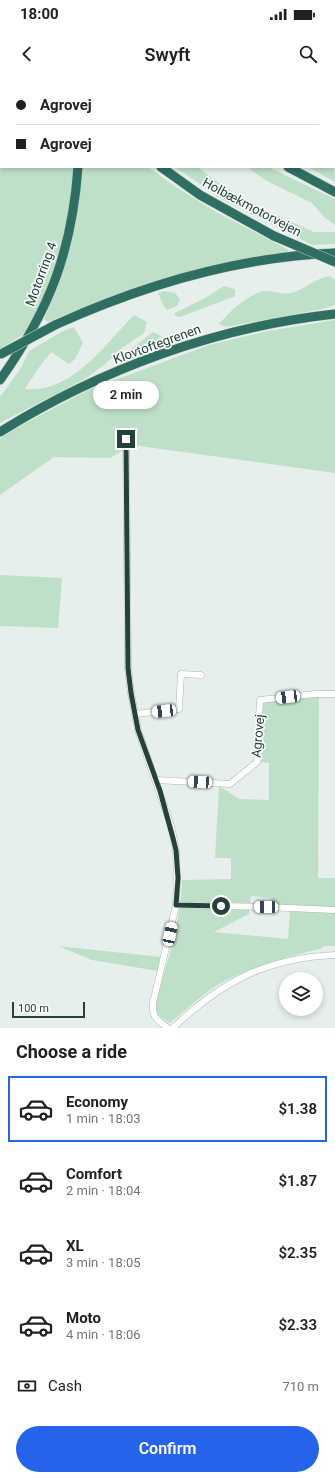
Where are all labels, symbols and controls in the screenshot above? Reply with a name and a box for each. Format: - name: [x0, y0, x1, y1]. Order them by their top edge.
- text: 18:00: [20, 5, 59, 23]
- icon: back: [16, 43, 38, 65]
- icon: search: [297, 43, 319, 65]
- text: Swyft: [145, 44, 190, 65]
- text: Agrovej: [40, 96, 92, 114]
- text: Agrovej: [40, 135, 92, 153]
- street label: Holbækmotorvejen: [200, 175, 304, 239]
- street label: Motorring 4: [22, 239, 60, 308]
- street label: Klovtoftegrenen: [111, 321, 203, 367]
- callout: 2 min: [93, 381, 159, 409]
- text: 2 min: [110, 387, 142, 402]
- route end: [117, 430, 135, 448]
- car: [275, 690, 301, 704]
- car: [151, 704, 177, 718]
- street label: Agrovej: [249, 714, 267, 758]
- car: [188, 775, 212, 789]
- route start: [212, 897, 230, 915]
- car: [254, 901, 278, 913]
- car: [162, 921, 178, 947]
- map controls: [279, 972, 323, 1016]
- button: layers: [279, 972, 323, 1016]
- scale bar: [12, 1000, 85, 1019]
- text: 100 m: [18, 1002, 49, 1015]
- text: Choose a ride: [16, 1041, 127, 1062]
- icon: car: [18, 1091, 54, 1127]
- text: Economy: [66, 1093, 128, 1111]
- text: $1.38: [278, 1100, 317, 1118]
- text: 1 min · 18:03: [66, 1111, 141, 1126]
- icon: car: [18, 1163, 54, 1199]
- text: Comfort: [66, 1165, 122, 1183]
- text: $1.87: [278, 1172, 317, 1190]
- text: 2 min · 18:04: [66, 1183, 141, 1198]
- icon: car: [18, 1235, 54, 1271]
- text: XL: [66, 1237, 84, 1255]
- text: $2.35: [278, 1244, 317, 1262]
- text: 3 min · 18:05: [66, 1255, 141, 1270]
- icon: car: [18, 1307, 54, 1343]
- text: Moto: [66, 1309, 101, 1327]
- text: $2.33: [278, 1316, 317, 1334]
- text: 4 min · 18:06: [66, 1327, 141, 1342]
- icon: cash: [16, 1375, 38, 1397]
- text: Cash: [48, 1377, 82, 1395]
- text: 710 m: [282, 1379, 319, 1394]
- button: Confirm: [16, 1426, 319, 1472]

